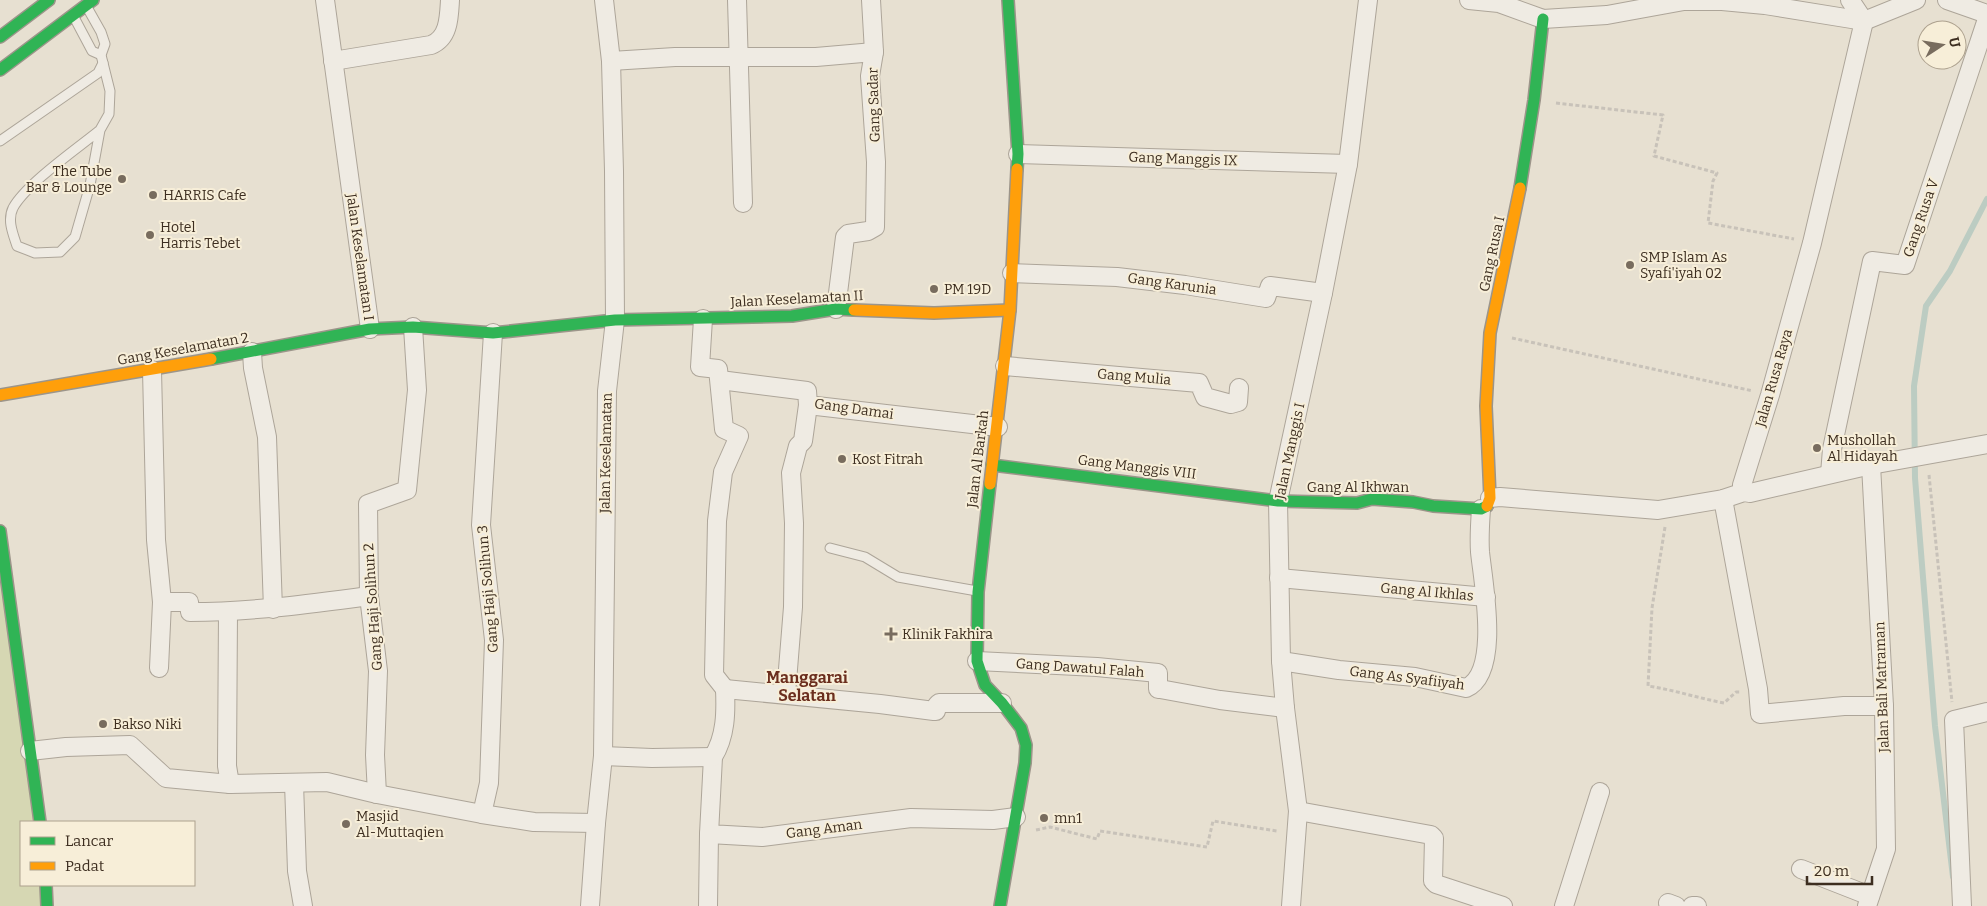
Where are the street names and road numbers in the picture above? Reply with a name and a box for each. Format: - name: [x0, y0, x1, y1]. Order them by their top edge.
- street label: Gang Sadar: [864, 67, 884, 143]
- street label: Gang Manggis IX: [1128, 149, 1238, 169]
- street label: Gang Rusa V: [1900, 176, 1942, 259]
- street label: Jalan Keselamatan I: [343, 191, 377, 322]
- street label: Gang Rusa I: [1476, 214, 1508, 293]
- street label: Gang Karunia: [1126, 269, 1218, 299]
- street label: Jalan Keselamatan II: [729, 287, 864, 311]
- street label: Jalan Rusa Raya: [1752, 327, 1796, 430]
- street label: Gang Keselamatan 2: [116, 329, 250, 369]
- street label: Gang Mulia: [1096, 365, 1172, 389]
- street label: Jalan Keselamatan: [596, 393, 616, 514]
- street label: Gang Damai: [813, 395, 895, 423]
- street label: Jalan Manggis I: [1271, 401, 1309, 502]
- street label: Jalan Al Barkah: [963, 409, 992, 510]
- street label: Gang Manggis VIII: [1077, 451, 1197, 483]
- street label: Gang Al Ikhwan: [1307, 479, 1409, 496]
- street label: Gang Haji Solihun 3: [474, 524, 502, 654]
- street label: Gang Haji Solihun 2: [360, 543, 386, 671]
- street label: Gang Al Ikhlas: [1380, 579, 1474, 605]
- street label: Jalan Bali Matraman: [1871, 621, 1893, 754]
- street label: Gang Dawatul Falah: [1015, 655, 1145, 681]
- street label: Gang As Syafiiyah: [1348, 663, 1466, 694]
- street label: Gang Aman: [785, 816, 863, 842]

